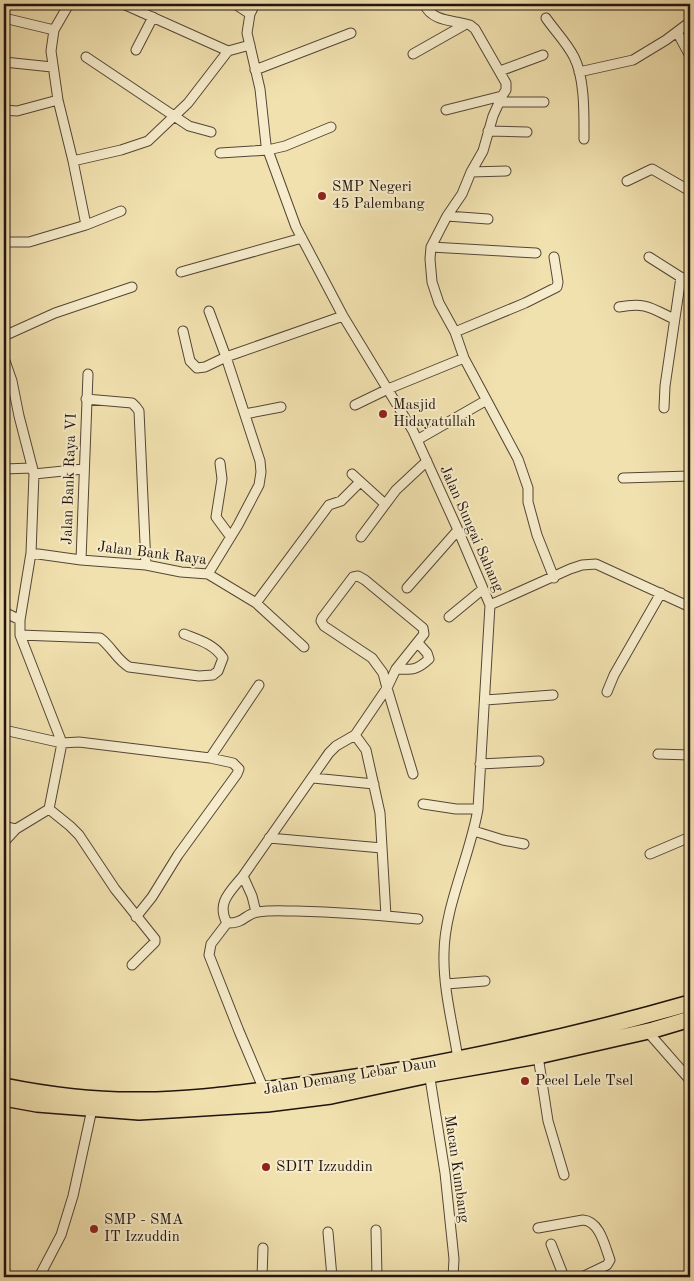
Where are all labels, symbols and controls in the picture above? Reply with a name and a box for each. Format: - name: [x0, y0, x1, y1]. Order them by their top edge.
- place label: SMP Negeri 45 Palembang: [332, 180, 425, 212]
- marker: SMP Negeri 45 Palembang: [316, 190, 328, 202]
- place label: Masjid Hidayatullah: [393, 398, 476, 430]
- marker: Masjid Hidayatullah: [377, 408, 389, 420]
- street label: Jalan Bank Raya VI: [60, 413, 80, 545]
- street label: Jalan Sungai Sahang: [436, 463, 506, 595]
- street label: Jalan Bank Raya: [97, 540, 208, 568]
- street label: Jalan Demang Lebar Daun: [262, 1056, 438, 1098]
- place label: Pecel Lele Tsel: [535, 1074, 633, 1089]
- marker: Pecel Lele Tsel: [519, 1075, 531, 1087]
- street label: Macan Kumbang: [441, 1114, 471, 1224]
- place label: SDIT Izzuddin: [276, 1160, 373, 1175]
- marker: SDIT Izzuddin: [260, 1161, 272, 1173]
- place label: SMP - SMA IT Izzuddin: [104, 1213, 184, 1245]
- marker: SMP - SMA IT Izzuddin: [88, 1223, 100, 1235]

